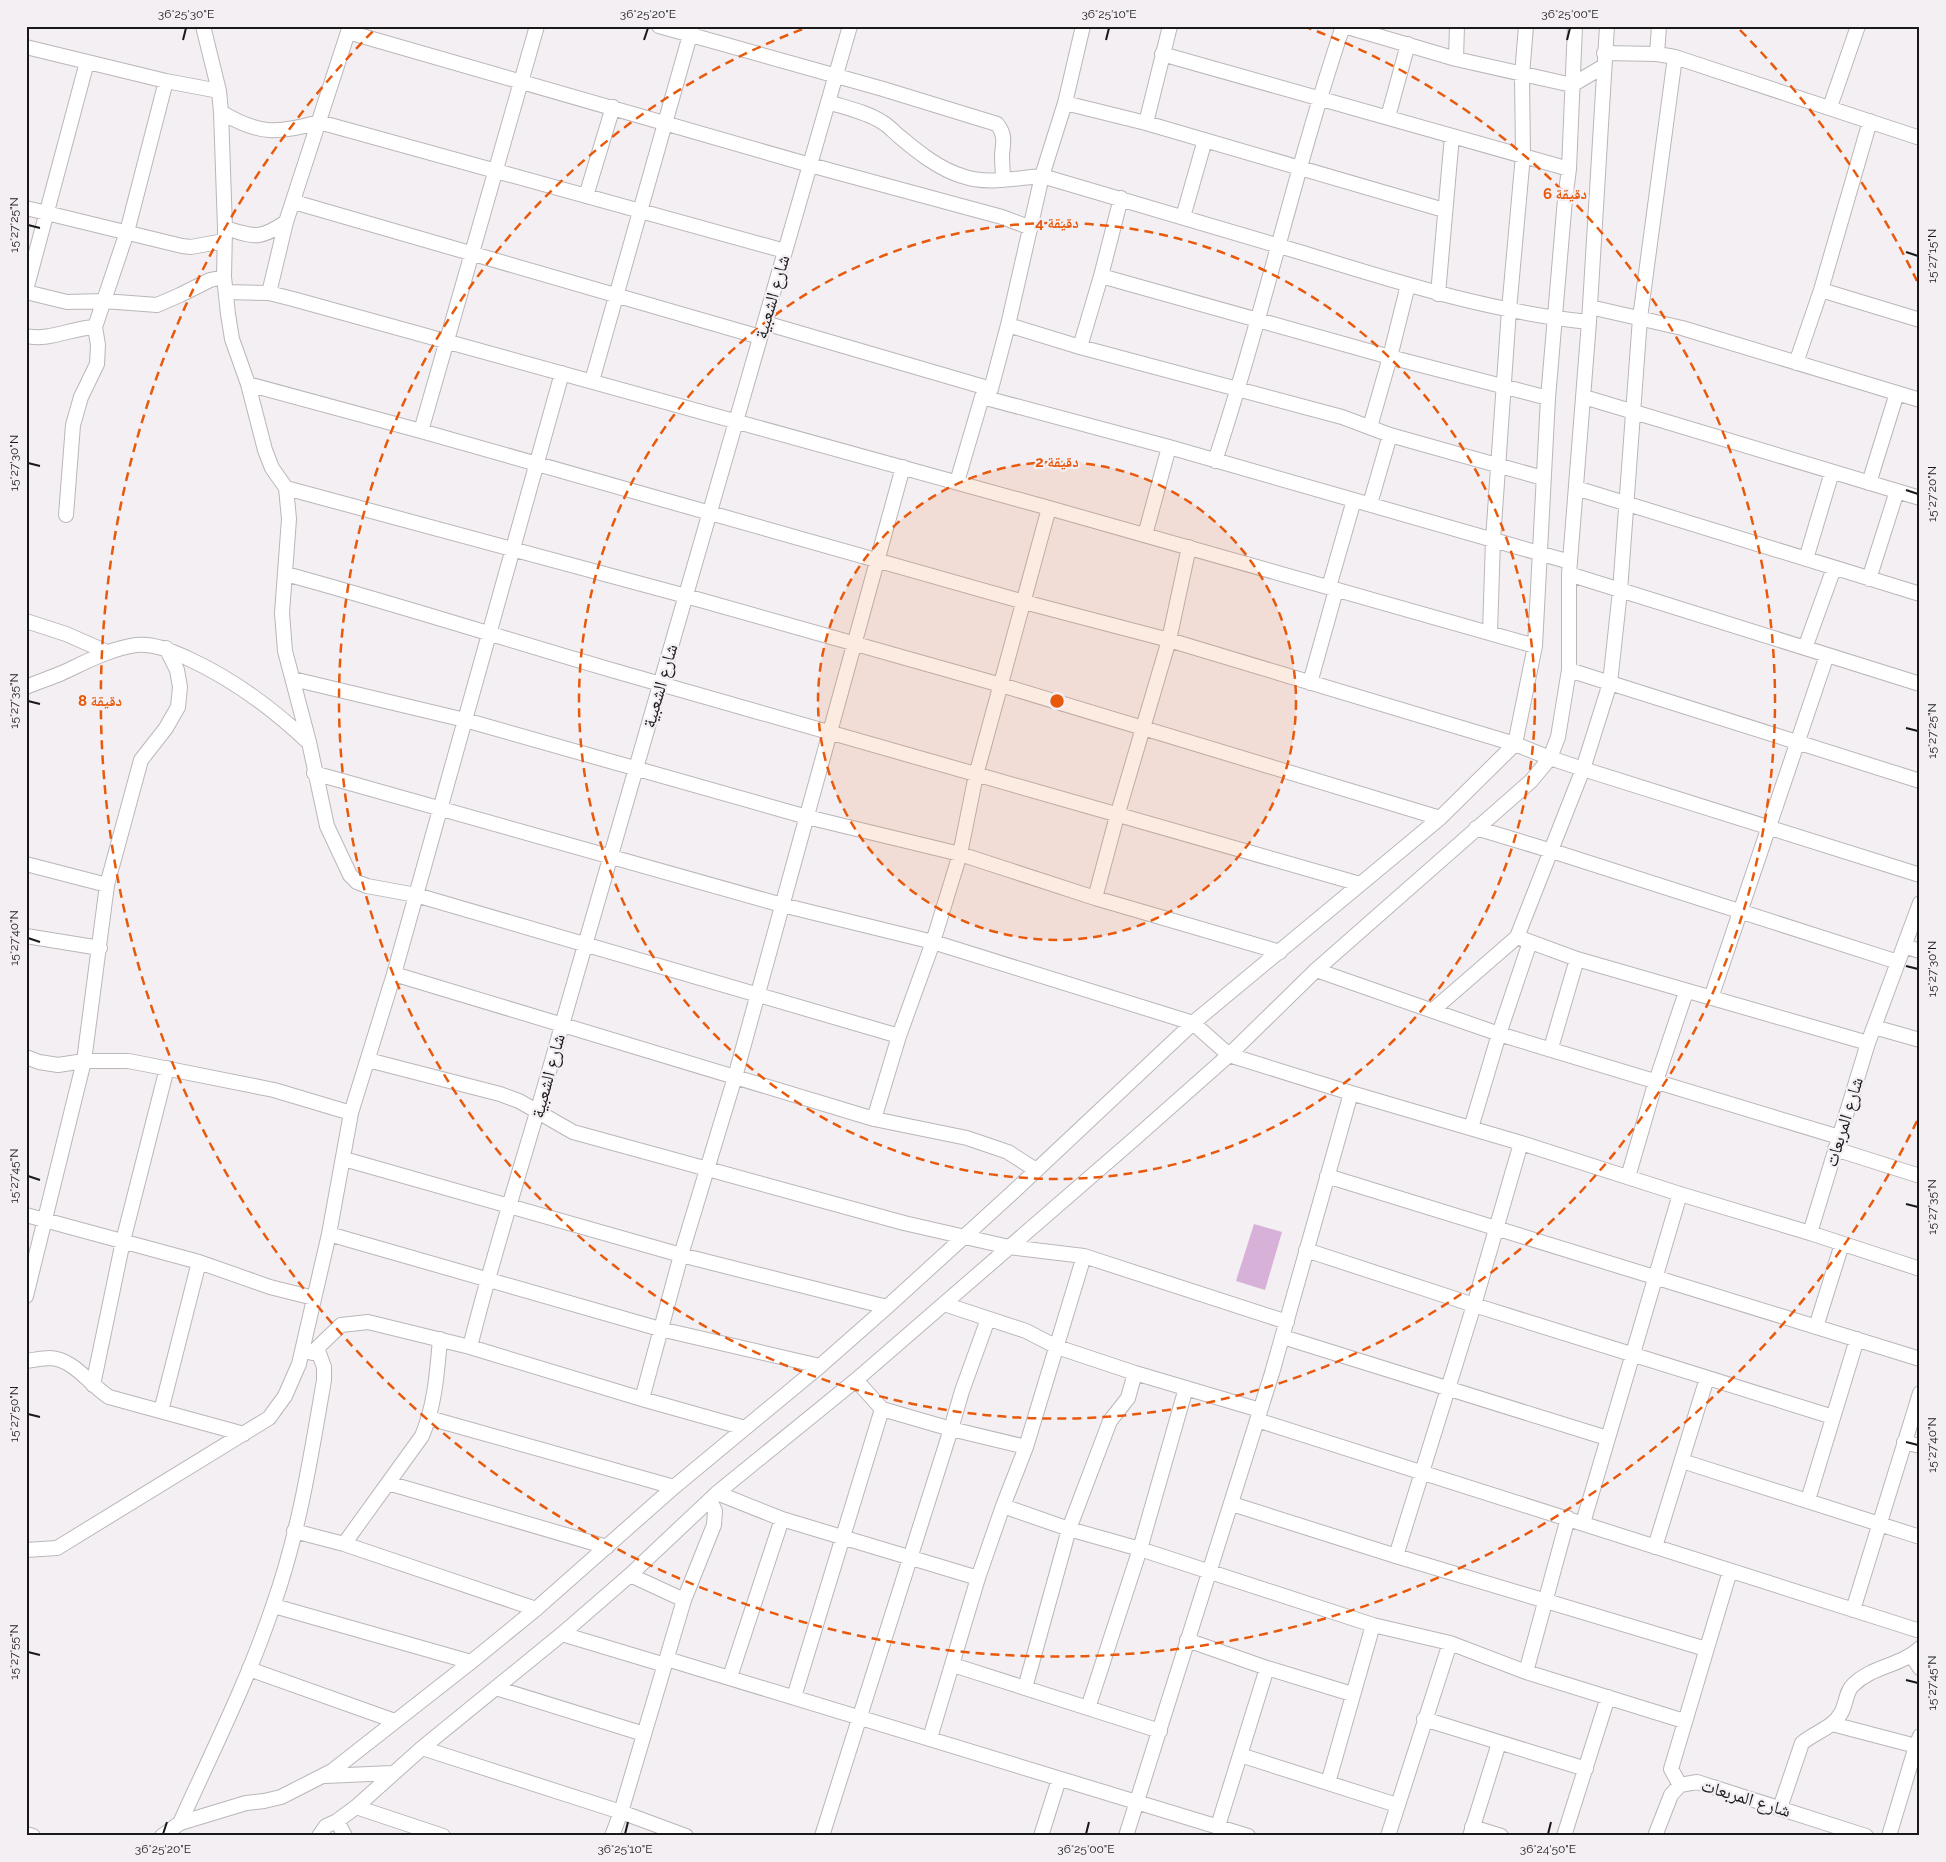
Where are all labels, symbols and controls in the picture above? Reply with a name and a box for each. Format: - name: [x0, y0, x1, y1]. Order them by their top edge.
- text: 36°25'30"E: [158, 7, 214, 21]
- text: 36°25'20"E: [620, 7, 676, 21]
- text: 36°25'10"E: [1081, 7, 1137, 21]
- text: 36°25'00"E: [1541, 7, 1599, 21]
- text: 6 دقيقة: [1543, 185, 1587, 203]
- text: 15°27'25"N: [7, 197, 21, 253]
- text: 4 دقيقة: [1035, 214, 1079, 232]
- text: 15°27'15"N: [1925, 229, 1939, 283]
- street label: شارع الشعبية: [750, 253, 794, 341]
- text: 15°27'30"N: [7, 435, 21, 491]
- text: 2 دقيقة: [1035, 453, 1079, 471]
- text: 15°27'20"N: [1925, 466, 1939, 522]
- street label: شارع الشعبية: [638, 642, 682, 730]
- text: 15°27'35"N: [7, 673, 21, 729]
- text: 8 دقيقة: [78, 692, 122, 710]
- centre of rings: [1048, 692, 1066, 710]
- text: 15°27'25"N: [1925, 703, 1939, 759]
- text: 15°27'40"N: [7, 910, 21, 966]
- text: 15°27'30"N: [1925, 941, 1939, 997]
- street label: شارع الشعبية: [526, 1032, 570, 1120]
- street label: شارع المربعات: [1820, 1075, 1868, 1169]
- text: 15°27'45"N: [7, 1149, 21, 1203]
- text: 15°27'35"N: [1925, 1179, 1939, 1235]
- text: 15°27'50"N: [7, 1386, 21, 1442]
- text: 15°27'40"N: [1925, 1417, 1939, 1473]
- text: 15°27'55"N: [7, 1624, 21, 1680]
- text: 15°27'45"N: [1925, 1656, 1939, 1710]
- street label: شارع المربعات: [1699, 1774, 1793, 1822]
- text: 36°25'20"E: [135, 1842, 191, 1856]
- text: 36°25'10"E: [597, 1842, 653, 1856]
- text: 36°25'00"E: [1057, 1842, 1115, 1856]
- text: 36°24'50"E: [1520, 1842, 1576, 1856]

